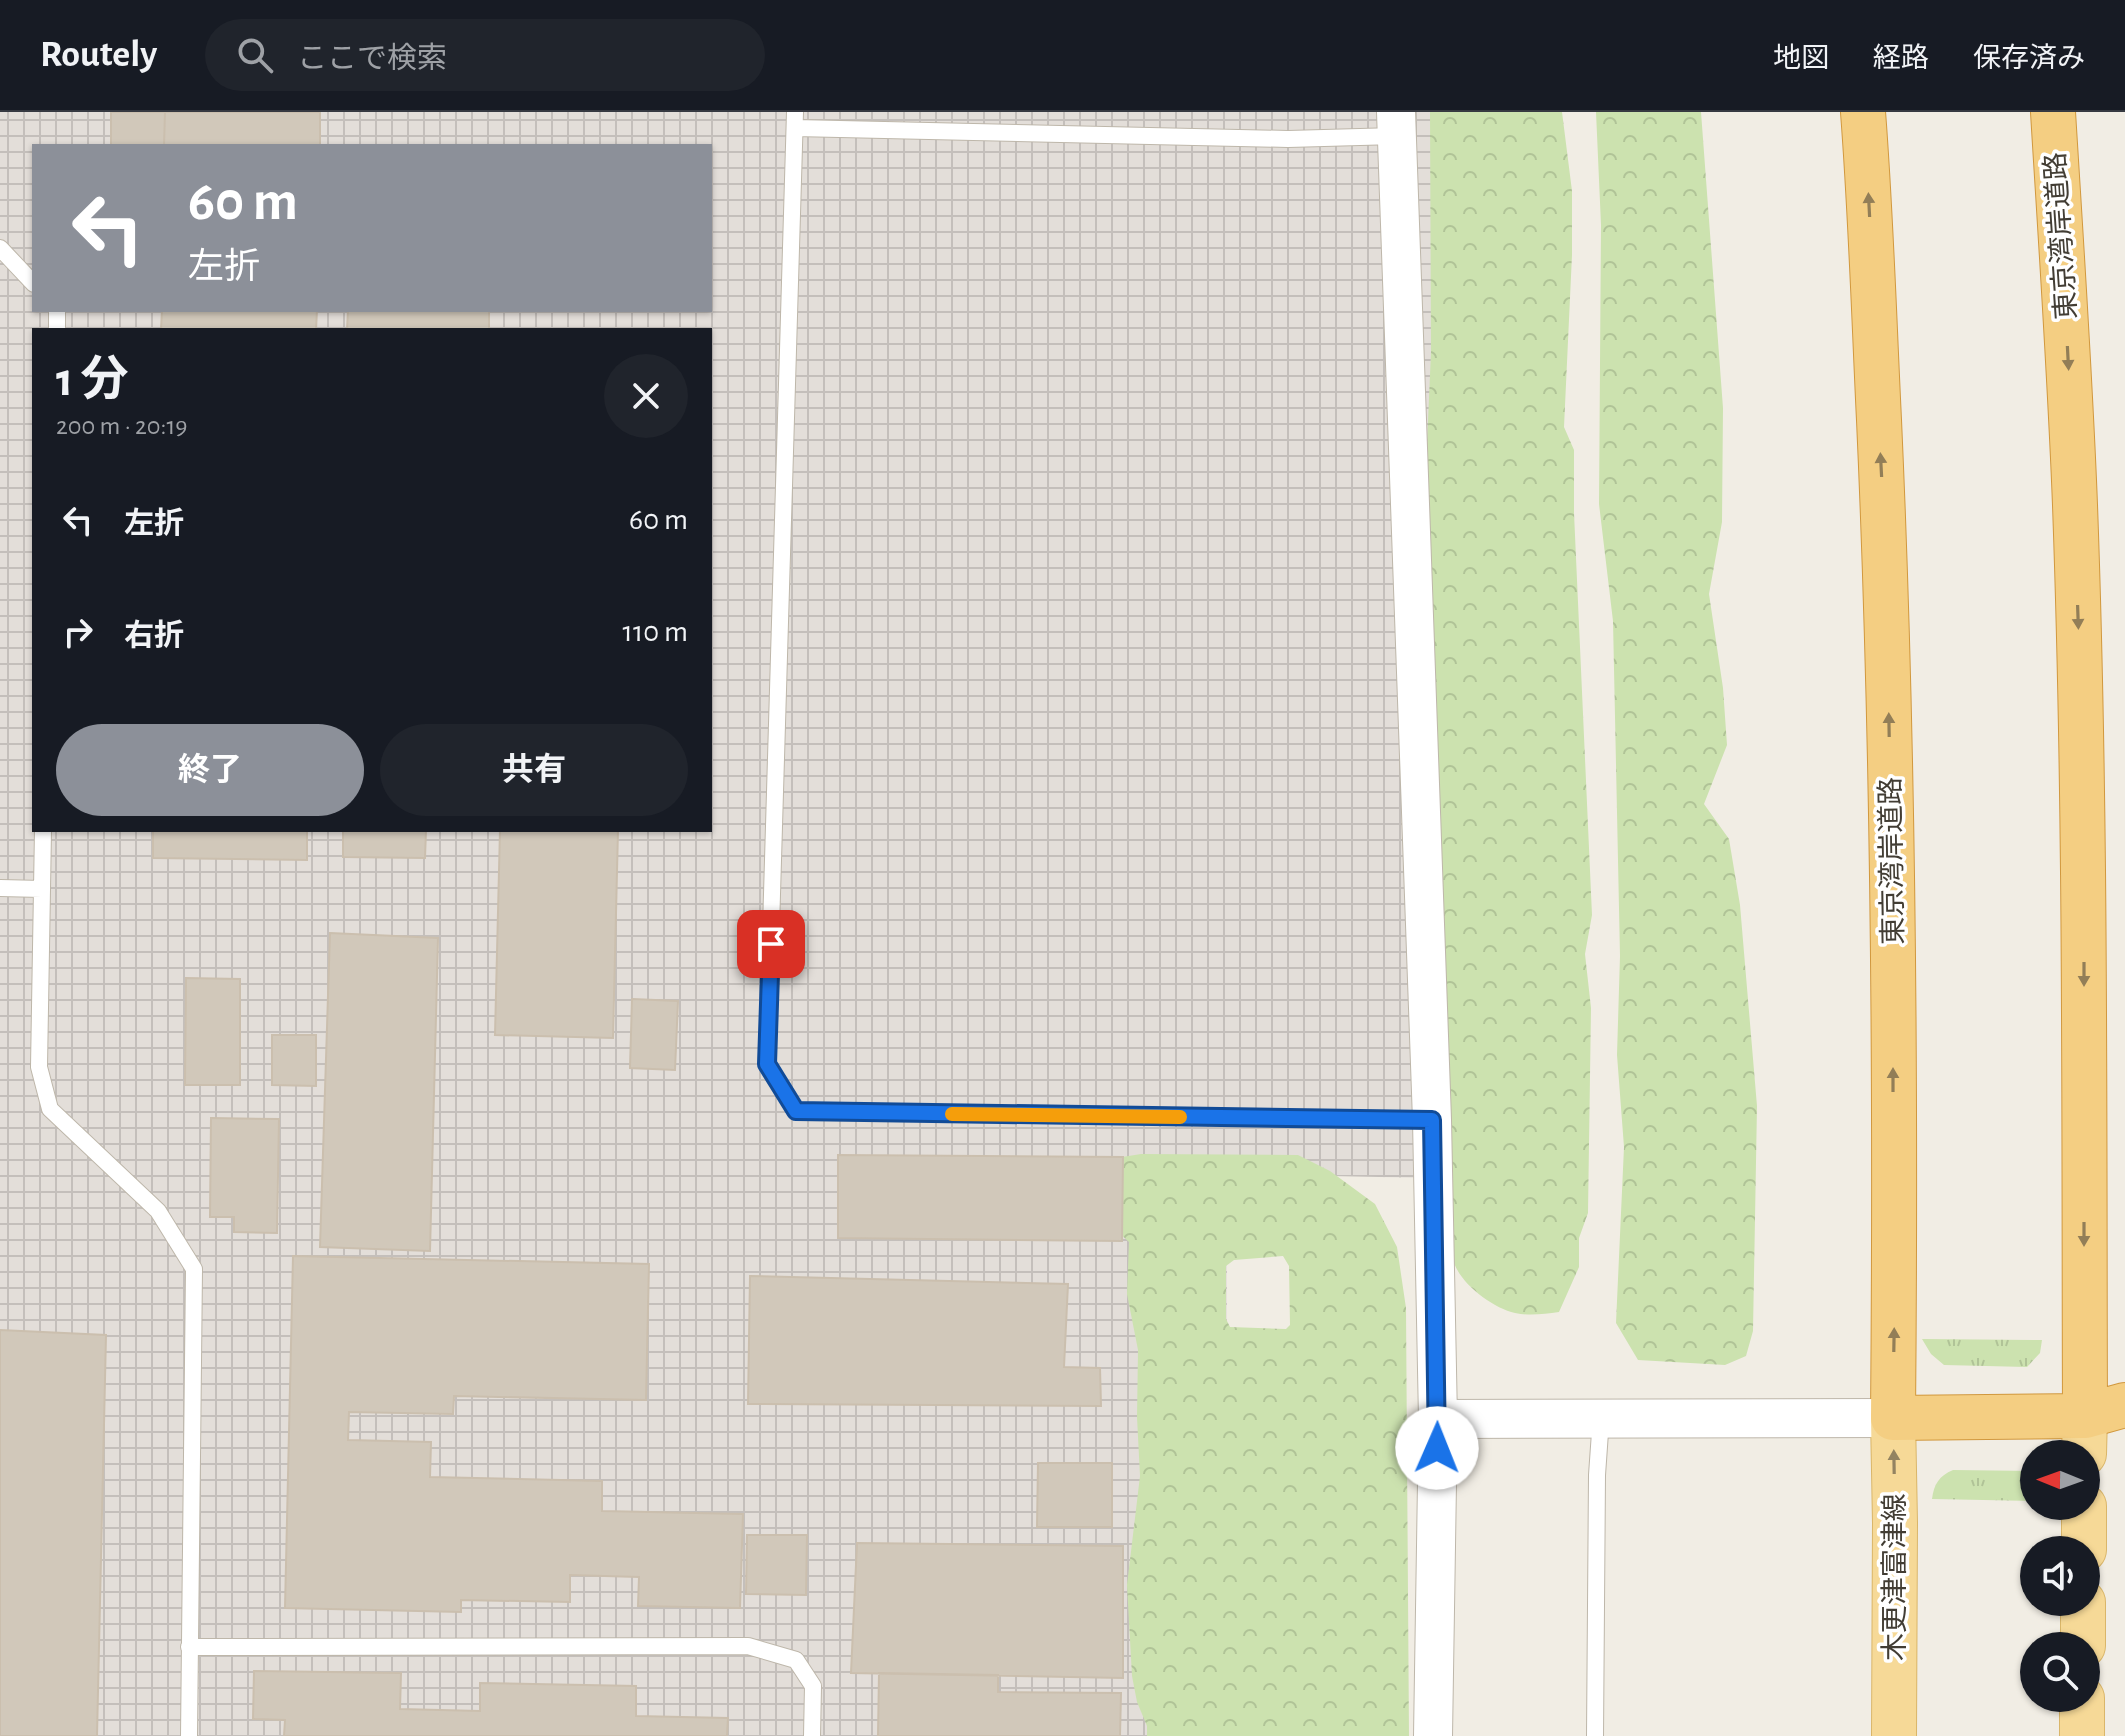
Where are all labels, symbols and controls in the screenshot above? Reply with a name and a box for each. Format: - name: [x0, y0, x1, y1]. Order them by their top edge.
- search box: [205, 19, 765, 91]
- icon: search: [233, 33, 277, 77]
- text: Routely: [40, 36, 157, 74]
- text: ここで検索: [297, 44, 447, 74]
- text: 地図: [1773, 45, 1829, 73]
- text: 経路: [1873, 45, 1929, 73]
- text: 保存済み: [1973, 45, 2085, 73]
- street label: 東京湾岸道路: [2040, 151, 2082, 321]
- text: 60 m: [188, 174, 298, 230]
- icon: left: [56, 176, 160, 280]
- one-way arrow: [1862, 192, 1875, 217]
- text: 左折: [188, 249, 260, 285]
- one-way arrow: [2061, 346, 2074, 371]
- button: close: [604, 354, 688, 438]
- text: 1 分: [56, 357, 129, 405]
- text: 200 m · 20:19: [56, 413, 188, 439]
- one-way arrow: [1874, 452, 1887, 477]
- icon: left: [56, 498, 100, 542]
- text: 60 m: [629, 505, 688, 535]
- text: 左折: [124, 509, 184, 539]
- one-way arrow: [2071, 605, 2084, 630]
- icon: right: [56, 610, 100, 654]
- text: 110 m: [623, 617, 688, 647]
- text: 右折: [124, 621, 184, 651]
- one-way arrow: [1882, 712, 1895, 737]
- button: 終了: [56, 724, 364, 816]
- button: 共有: [380, 724, 688, 816]
- street label: 東京湾岸道路: [1876, 777, 1908, 945]
- pin: [737, 910, 805, 978]
- icon: arrive: [749, 922, 793, 966]
- one-way arrow: [2078, 962, 2090, 987]
- one-way arrow: [1887, 1067, 1899, 1092]
- one-way arrow: [2078, 1222, 2090, 1247]
- one-way arrow: [1887, 1327, 1900, 1352]
- position arrow: [1395, 1406, 1479, 1490]
- north arrow: [2020, 1440, 2100, 1520]
- map controls: [2020, 1440, 2100, 1712]
- one-way arrow: [1887, 1449, 1900, 1474]
- street label: 木更津富津線: [1880, 1493, 1910, 1661]
- button: sound: [2020, 1536, 2100, 1616]
- button: search: [2020, 1632, 2100, 1712]

